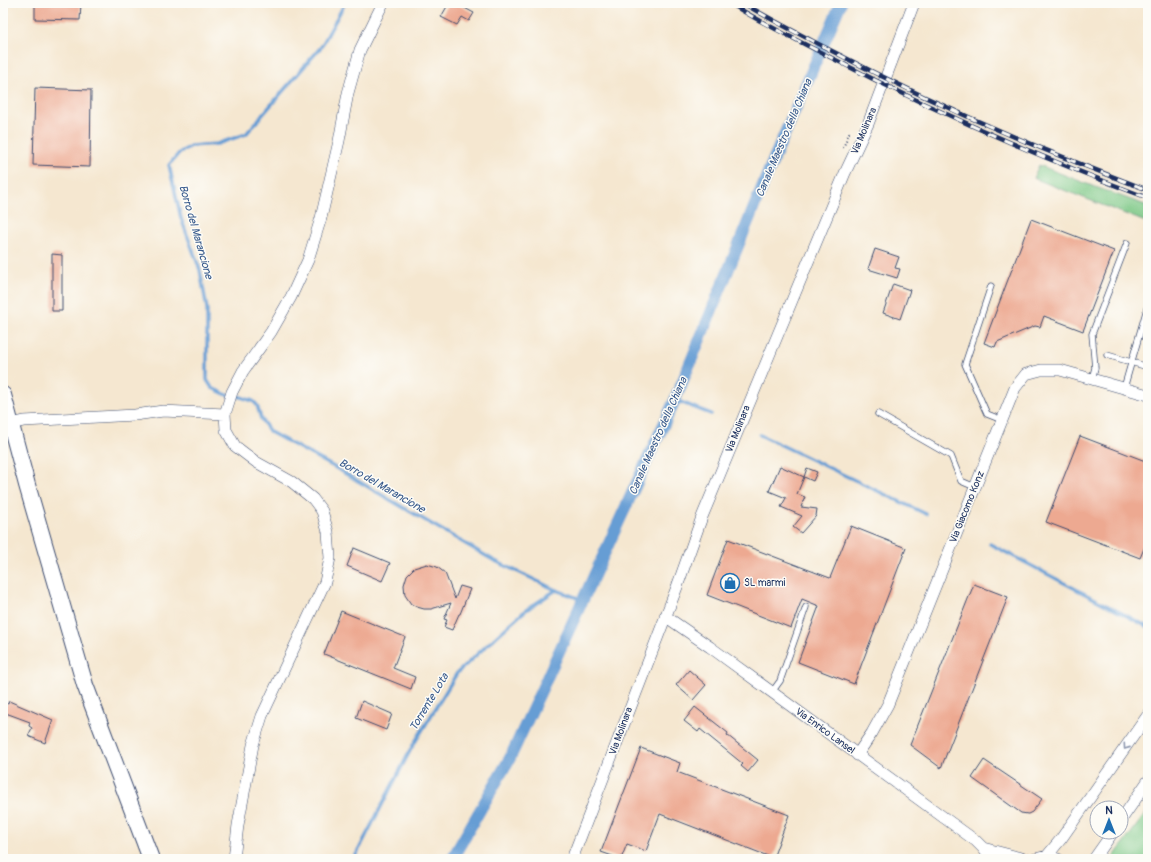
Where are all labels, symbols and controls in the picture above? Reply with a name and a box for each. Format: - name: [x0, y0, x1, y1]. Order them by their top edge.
- water label: Canale Maestro della Chiana: [753, 76, 815, 199]
- street label: Via Molinara: [849, 105, 879, 156]
- water label: Borro del Marancione: [176, 184, 216, 282]
- water label: Canale Maestro della Chiana: [626, 375, 690, 497]
- street label: Via Molinara: [723, 403, 753, 454]
- water label: Borro del Marancione: [337, 456, 429, 517]
- street label: Via Giacomo Konz: [947, 469, 987, 545]
- shop icon: SL marmi: [719, 572, 741, 594]
- place label: SL marmi: [744, 577, 786, 589]
- water label: Torrente Lota: [407, 670, 452, 733]
- street label: Via Molinara: [607, 705, 635, 756]
- street label: Via Enrico Lansel: [793, 705, 857, 757]
- one-way arrow: [1123, 743, 1131, 750]
- north arrow: [1089, 800, 1129, 840]
- text: N: [1105, 804, 1113, 817]

